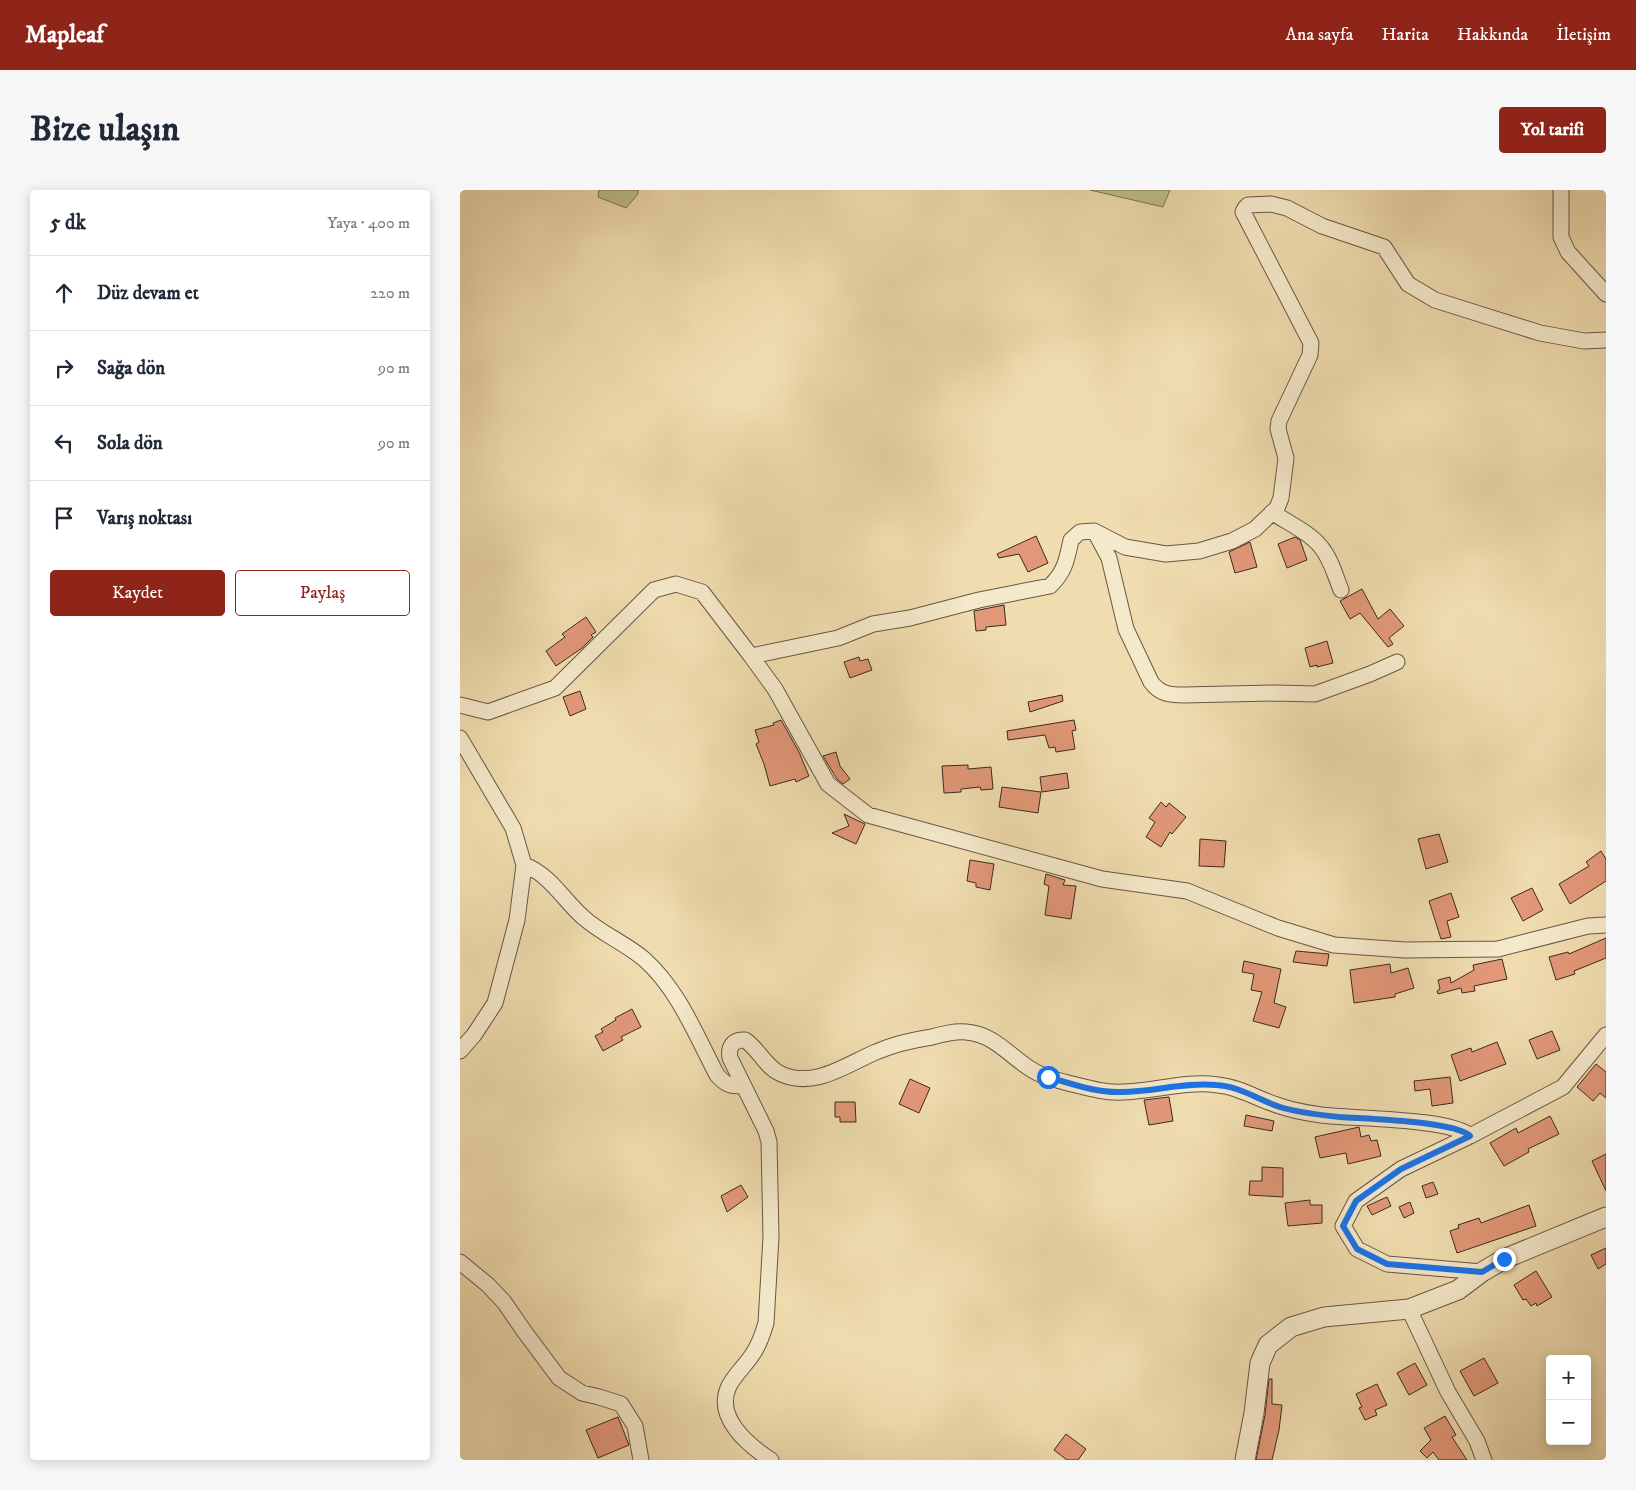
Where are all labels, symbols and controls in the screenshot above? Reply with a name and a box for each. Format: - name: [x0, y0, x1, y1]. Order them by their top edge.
- text: Mapleaf: [25, 20, 104, 50]
- text: Ana sayfa: [1286, 24, 1353, 46]
- text: Harita: [1381, 24, 1429, 46]
- text: Hakkında: [1457, 24, 1528, 46]
- text: İletişim: [1556, 24, 1611, 46]
- button: Yol tarifi: [1499, 107, 1606, 153]
- text: Bize ulaşın: [30, 108, 180, 152]
- text: 5 dk: [50, 210, 86, 236]
- text: Yaya · 400 m: [327, 213, 410, 233]
- icon: ahead: [50, 279, 78, 307]
- text: Düz devam et: [97, 282, 199, 305]
- text: 220 m: [370, 283, 410, 303]
- icon: right: [50, 354, 78, 382]
- text: Sağa dön: [97, 357, 165, 380]
- text: 90 m: [378, 358, 410, 378]
- icon: left: [50, 429, 78, 457]
- text: Sola dön: [97, 432, 163, 455]
- text: 90 m: [378, 433, 410, 453]
- icon: arrive: [50, 504, 78, 532]
- text: Varış noktası: [97, 507, 192, 530]
- button: Kaydet: [50, 570, 225, 616]
- button: Paylaş: [235, 570, 410, 616]
- route start: [1037, 1066, 1060, 1089]
- route end: [1493, 1248, 1516, 1271]
- map controls: [1546, 1355, 1591, 1445]
- button: +: [1546, 1355, 1591, 1400]
- button: −: [1546, 1400, 1591, 1445]

